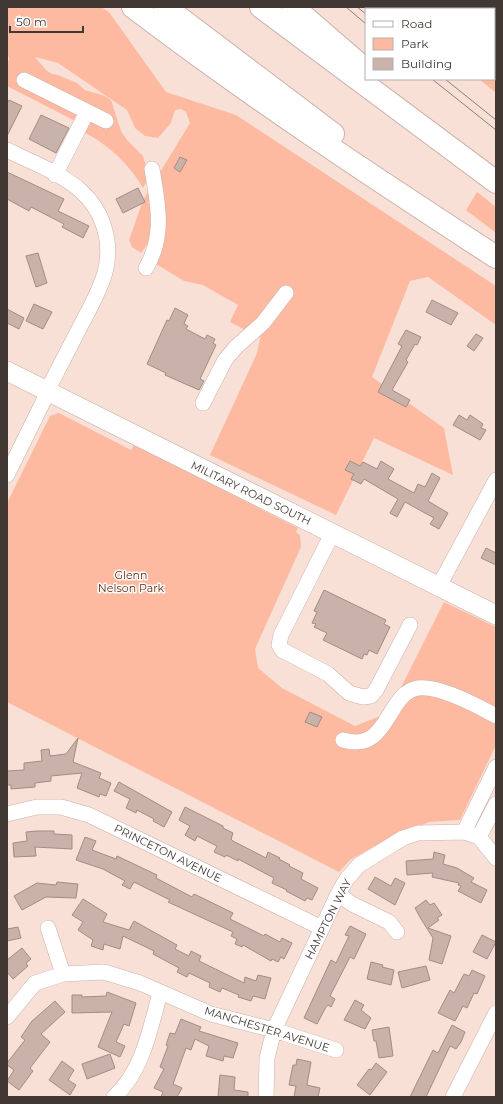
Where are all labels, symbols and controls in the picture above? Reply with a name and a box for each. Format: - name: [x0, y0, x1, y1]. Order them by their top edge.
- scale bar: [10, 8, 83, 34]
- legend: [365, 8, 495, 80]
- text: 50 m: [16, 14, 47, 29]
- text: Road: [401, 16, 432, 31]
- text: Park: [401, 36, 429, 51]
- text: Building: [401, 56, 452, 71]
- street label: MILITARY ROAD SOUTH: [189, 458, 313, 528]
- park label: Glenn Nelson Park: [98, 568, 165, 595]
- street label: PRINCETON AVENUE: [112, 821, 224, 885]
- street label: HAMPTON WAY: [302, 876, 354, 961]
- street label: MANCHESTER AVENUE: [203, 1003, 331, 1055]

